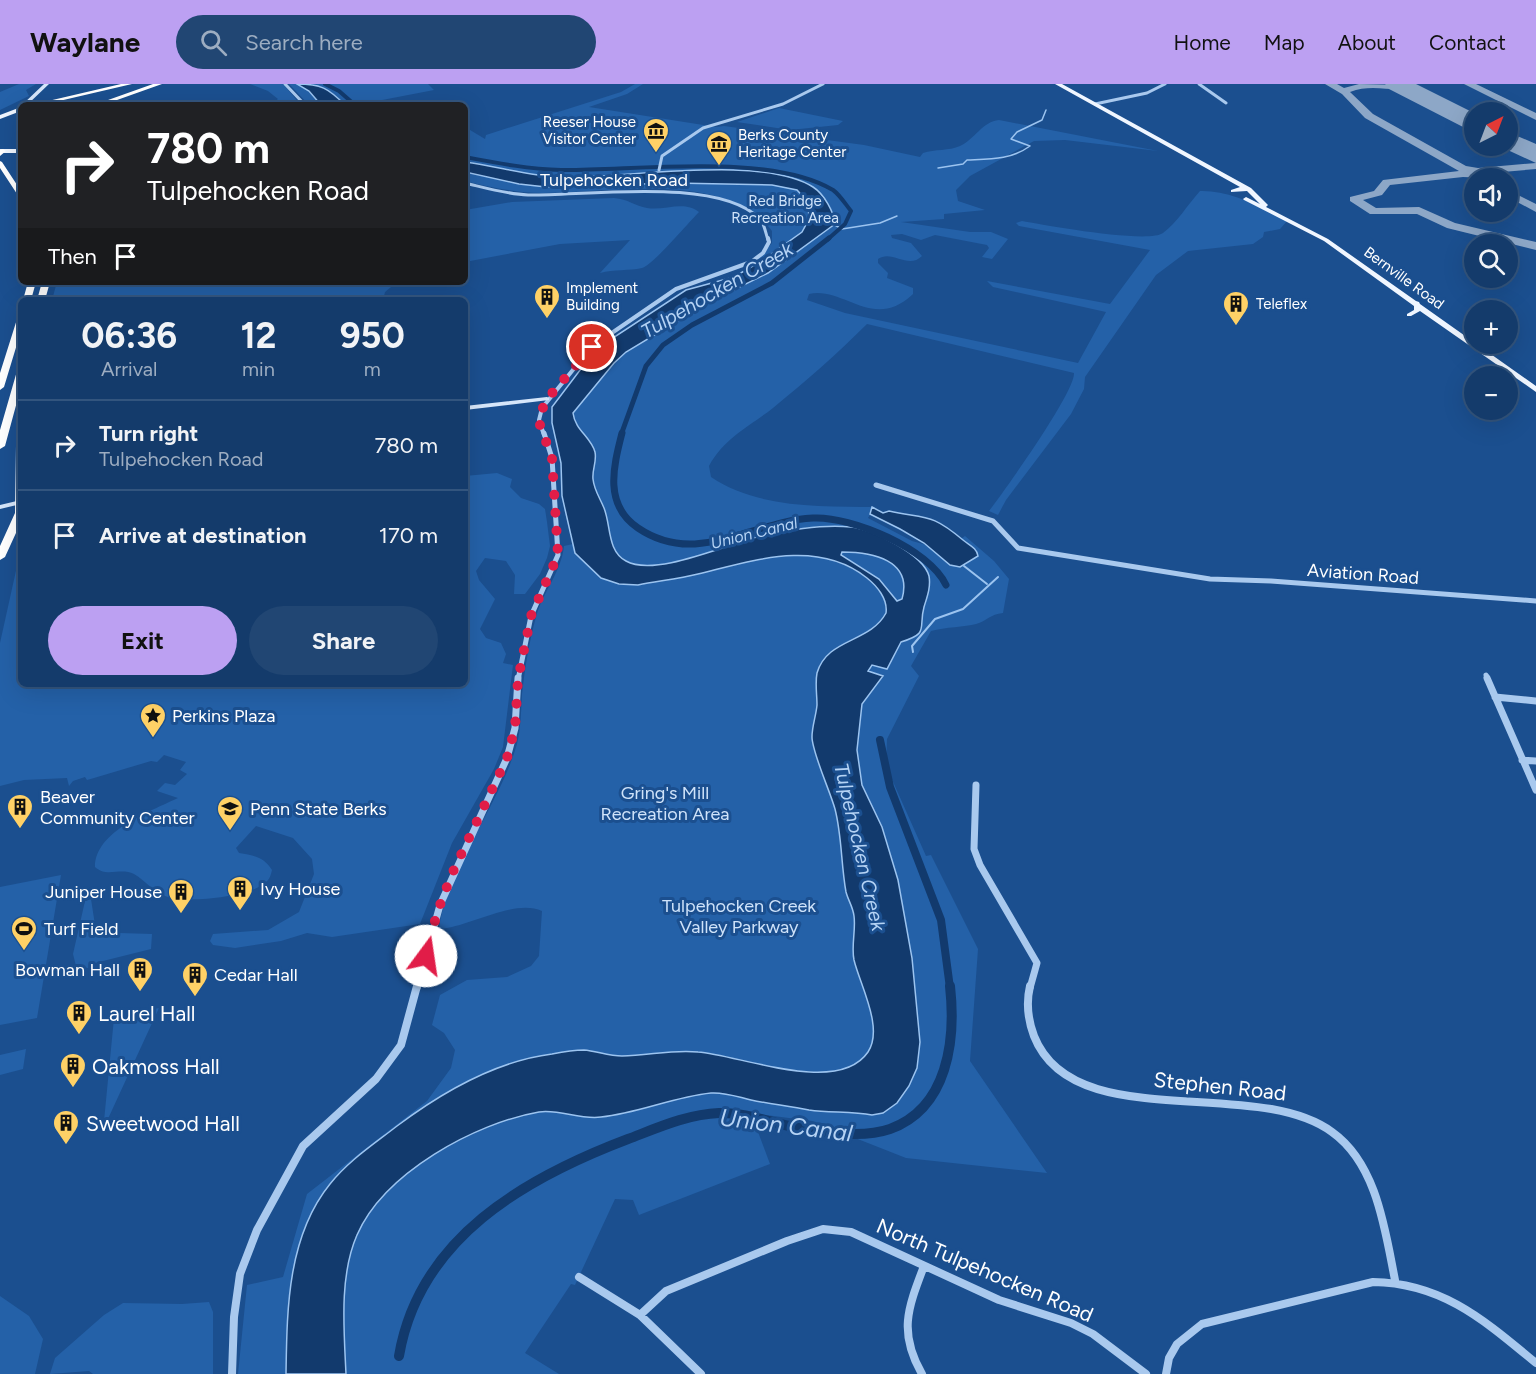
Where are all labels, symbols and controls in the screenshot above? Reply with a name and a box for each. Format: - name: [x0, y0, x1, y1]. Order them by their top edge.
- search box: [176, 15, 596, 69]
- text: Waylane: [30, 25, 140, 59]
- icon: search: [197, 26, 230, 59]
- text: Search here: [245, 29, 363, 56]
- text: Home: [1174, 30, 1231, 55]
- text: Map: [1264, 30, 1305, 55]
- text: About: [1338, 30, 1396, 55]
- text: Contact: [1429, 30, 1506, 55]
- north arrow: [1464, 102, 1518, 156]
- map controls: [1464, 102, 1518, 420]
- place label: Reeser House Visitor Center: [542, 113, 636, 148]
- museum icon: Reeser House Visitor Center: [641, 116, 671, 154]
- text: 780 m: [147, 123, 270, 174]
- icon: right: [48, 126, 126, 204]
- place label: Berks County Heritage Center: [738, 126, 846, 161]
- museum icon: Berks County Heritage Center: [704, 129, 734, 167]
- button: sound: [1464, 168, 1518, 222]
- street label: Tulpehocken Road: [540, 169, 688, 191]
- text: Tulpehocken Road: [147, 174, 369, 207]
- park label: Red Bridge Recreation Area: [731, 192, 839, 227]
- button: search: [1464, 234, 1518, 288]
- water label: Tulpehocken Creek: [637, 236, 798, 343]
- icon: arrive: [109, 240, 142, 273]
- text: Then: [48, 243, 97, 270]
- street label: Bernville Road: [1360, 243, 1448, 313]
- place label: Implement Building: [566, 279, 639, 314]
- building icon: Implement Building: [532, 282, 562, 320]
- building icon: Teleflex: [1221, 289, 1251, 327]
- place label: Teleflex: [1256, 295, 1307, 313]
- button: +: [1464, 300, 1518, 354]
- text: 06:36: [81, 314, 177, 357]
- text: 12: [240, 314, 276, 357]
- text: 950: [340, 314, 405, 357]
- pin: [566, 321, 617, 372]
- icon: arrive: [575, 330, 608, 363]
- text: Arrival: [101, 357, 157, 381]
- text: min: [242, 357, 275, 381]
- text: m: [364, 357, 381, 381]
- button: −: [1464, 366, 1518, 420]
- text: Turn right: [99, 420, 198, 447]
- icon: right: [48, 429, 81, 462]
- text: 780 m: [374, 432, 438, 459]
- text: Tulpehocken Road: [99, 447, 264, 471]
- water label: Union Canal: [709, 513, 800, 553]
- icon: arrive: [48, 519, 81, 552]
- text: Arrive at destination: [99, 522, 307, 549]
- text: 170 m: [379, 522, 438, 549]
- street label: Aviation Road: [1306, 559, 1420, 589]
- button: Exit: [48, 606, 237, 675]
- button: Share: [249, 606, 438, 675]
- place icon: Perkins Plaza: [138, 701, 168, 739]
- place label: Perkins Plaza: [172, 705, 276, 727]
- water label: Tulpehocken Creek: [829, 761, 891, 934]
- park label: Gring's Mill Recreation Area: [600, 782, 730, 825]
- place label: Beaver Community Center: [40, 786, 195, 829]
- building icon: Beaver Community Center: [5, 792, 35, 830]
- school or university icon: Penn State Berks: [215, 794, 245, 832]
- place label: Penn State Berks: [250, 798, 387, 820]
- building icon: Ivy House: [225, 874, 255, 912]
- building icon: Juniper House: [166, 877, 196, 915]
- place label: Ivy House: [260, 878, 341, 900]
- place label: Juniper House: [45, 881, 162, 903]
- park label: Tulpehocken Creek Valley Parkway: [662, 895, 816, 938]
- sports icon: Turf Field: [9, 914, 39, 952]
- place label: Turf Field: [44, 918, 119, 940]
- position arrow: [394, 924, 458, 988]
- building icon: Bowman Hall: [125, 955, 155, 993]
- place label: Bowman Hall: [15, 959, 120, 981]
- building icon: Cedar Hall: [180, 960, 210, 998]
- place label: Cedar Hall: [214, 964, 298, 986]
- building icon: Laurel Hall: [64, 998, 94, 1036]
- place label: Laurel Hall: [98, 1001, 195, 1026]
- building icon: Oakmoss Hall: [58, 1051, 88, 1089]
- place label: Oakmoss Hall: [92, 1054, 220, 1079]
- street label: Stephen Road: [1153, 1067, 1287, 1105]
- water label: Union Canal: [718, 1102, 855, 1148]
- building icon: Sweetwood Hall: [51, 1108, 81, 1146]
- place label: Sweetwood Hall: [86, 1111, 240, 1136]
- street label: North Tulpehocken Road: [873, 1213, 1097, 1327]

